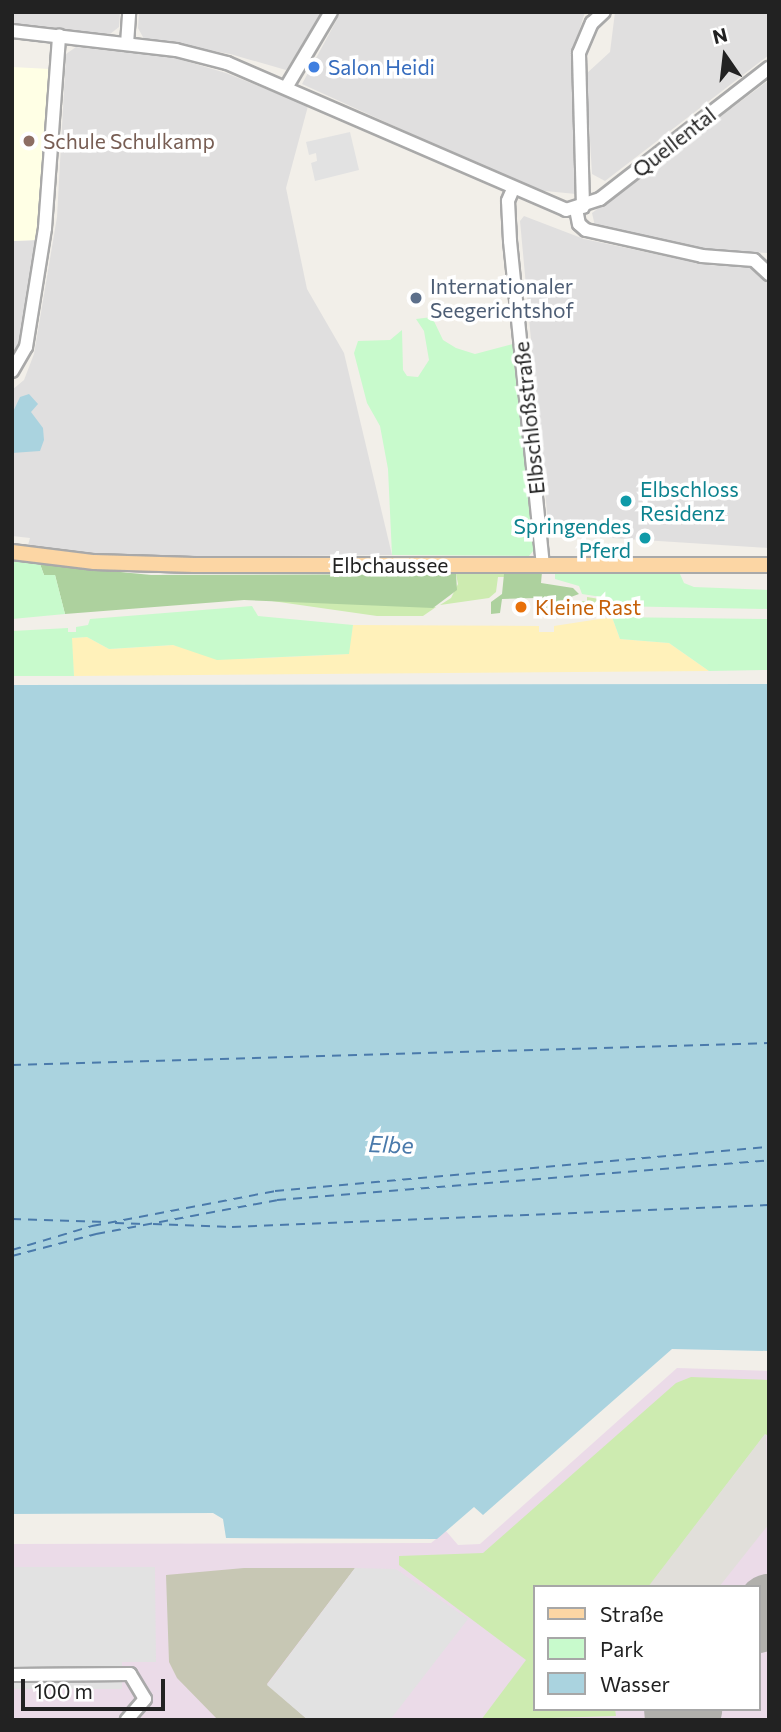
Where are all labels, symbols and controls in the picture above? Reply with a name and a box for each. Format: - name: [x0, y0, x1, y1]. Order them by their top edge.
- north arrow: [690, 21, 760, 91]
- text: N: [710, 22, 729, 48]
- place label: Salon Heidi: [328, 54, 435, 80]
- marker: Salon Heidi: [306, 59, 322, 75]
- street label: Quellental: [627, 102, 721, 182]
- place label: Schule Schulkamp: [43, 128, 215, 154]
- marker: Schule Schulkamp: [21, 133, 37, 149]
- place label: Internationaler Seegerichtshof: [430, 273, 574, 323]
- marker: Internationaler Seegerichtshof: [408, 290, 424, 306]
- street label: Elbschloßstraße: [508, 340, 550, 496]
- place label: Elbschloss Residenz: [640, 476, 739, 526]
- marker: Elbschloss Residenz: [618, 493, 634, 509]
- place label: Springendes Pferd: [513, 513, 631, 563]
- marker: Springendes Pferd: [637, 530, 653, 546]
- street label: Elbchaussee: [332, 552, 448, 578]
- place label: Kleine Rast: [535, 594, 641, 620]
- marker: Kleine Rast: [513, 599, 529, 615]
- water label: Elbe: [368, 1129, 414, 1159]
- legend: [532, 1585, 760, 1711]
- text: Straße: [600, 1601, 664, 1626]
- text: Park: [600, 1636, 644, 1661]
- scale bar: [24, 1666, 168, 1710]
- text: Wasser: [600, 1671, 670, 1696]
- text: 100 m: [34, 1678, 93, 1703]

